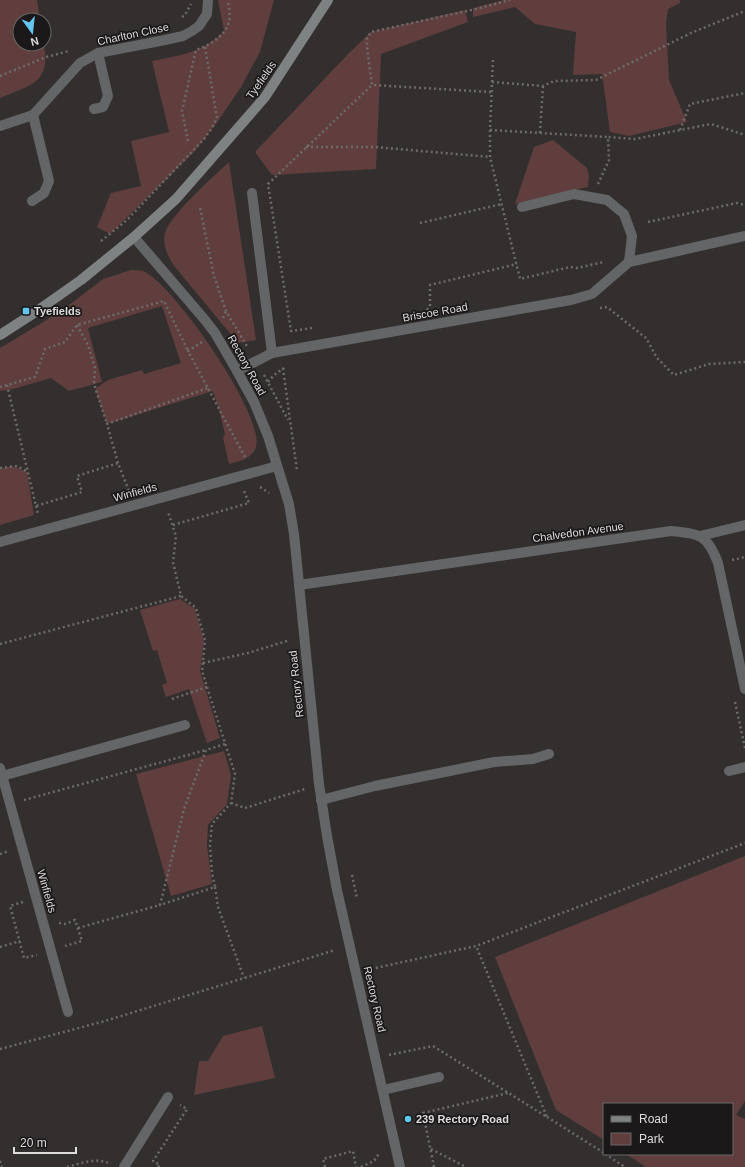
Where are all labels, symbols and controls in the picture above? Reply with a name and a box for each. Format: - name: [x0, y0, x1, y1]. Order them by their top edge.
- north arrow: [12, 12, 52, 52]
- street label: Charlton Close: [96, 21, 170, 47]
- text: N: [29, 35, 40, 48]
- street label: Tyefields: [244, 58, 279, 101]
- street label: Briscoe Road: [401, 300, 469, 324]
- place label: Tyefields: [34, 305, 81, 317]
- marker: Tyefields: [21, 306, 31, 316]
- street label: Rectory Road: [225, 333, 269, 397]
- street label: Winfields: [112, 480, 159, 504]
- street label: Chalvedon Avenue: [532, 520, 624, 544]
- street label: Rectory Road: [287, 650, 305, 718]
- street label: Winfields: [35, 868, 59, 915]
- street label: Rectory Road: [362, 965, 388, 1033]
- legend: [603, 1103, 733, 1155]
- text: Road: [639, 1112, 668, 1126]
- place label: 239 Rectory Road: [416, 1113, 509, 1125]
- marker: 239 Rectory Road: [403, 1114, 413, 1124]
- scale bar: [14, 1129, 76, 1155]
- text: Park: [639, 1132, 665, 1146]
- text: 20 m: [20, 1136, 47, 1150]

